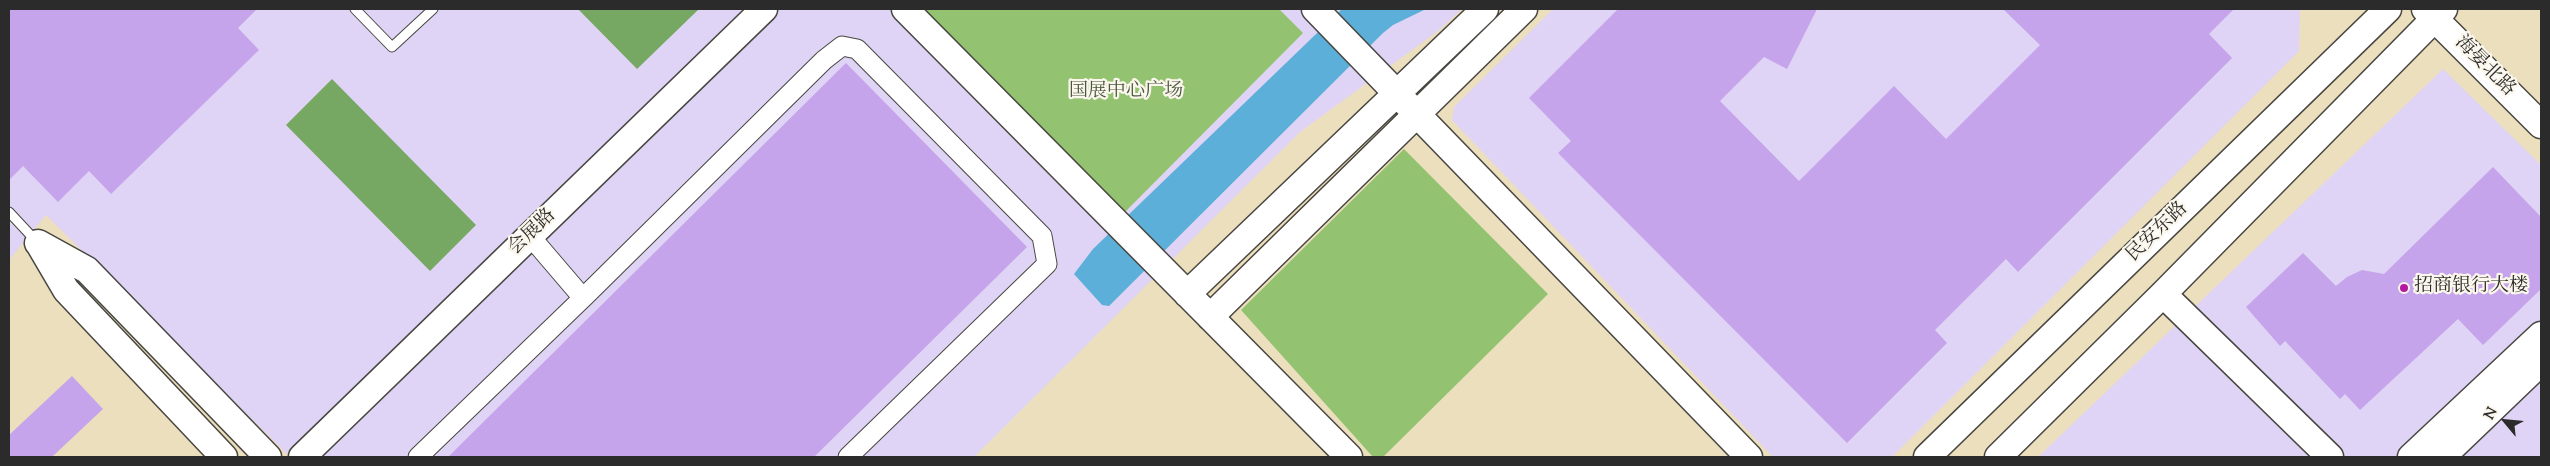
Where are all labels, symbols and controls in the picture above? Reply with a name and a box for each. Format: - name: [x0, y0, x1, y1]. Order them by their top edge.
- street label: 海晏北路: [2449, 32, 2519, 102]
- park label: 国展中心广场: [1069, 82, 1183, 104]
- street label: 民安东路: [2123, 198, 2193, 268]
- street label: 会展路: [505, 205, 561, 261]
- place label: 招商银行大楼: [2414, 277, 2528, 299]
- marker: 招商银行大楼: [2398, 282, 2410, 294]
- north arrow: [2480, 396, 2530, 446]
- text: N: [2480, 404, 2503, 424]

